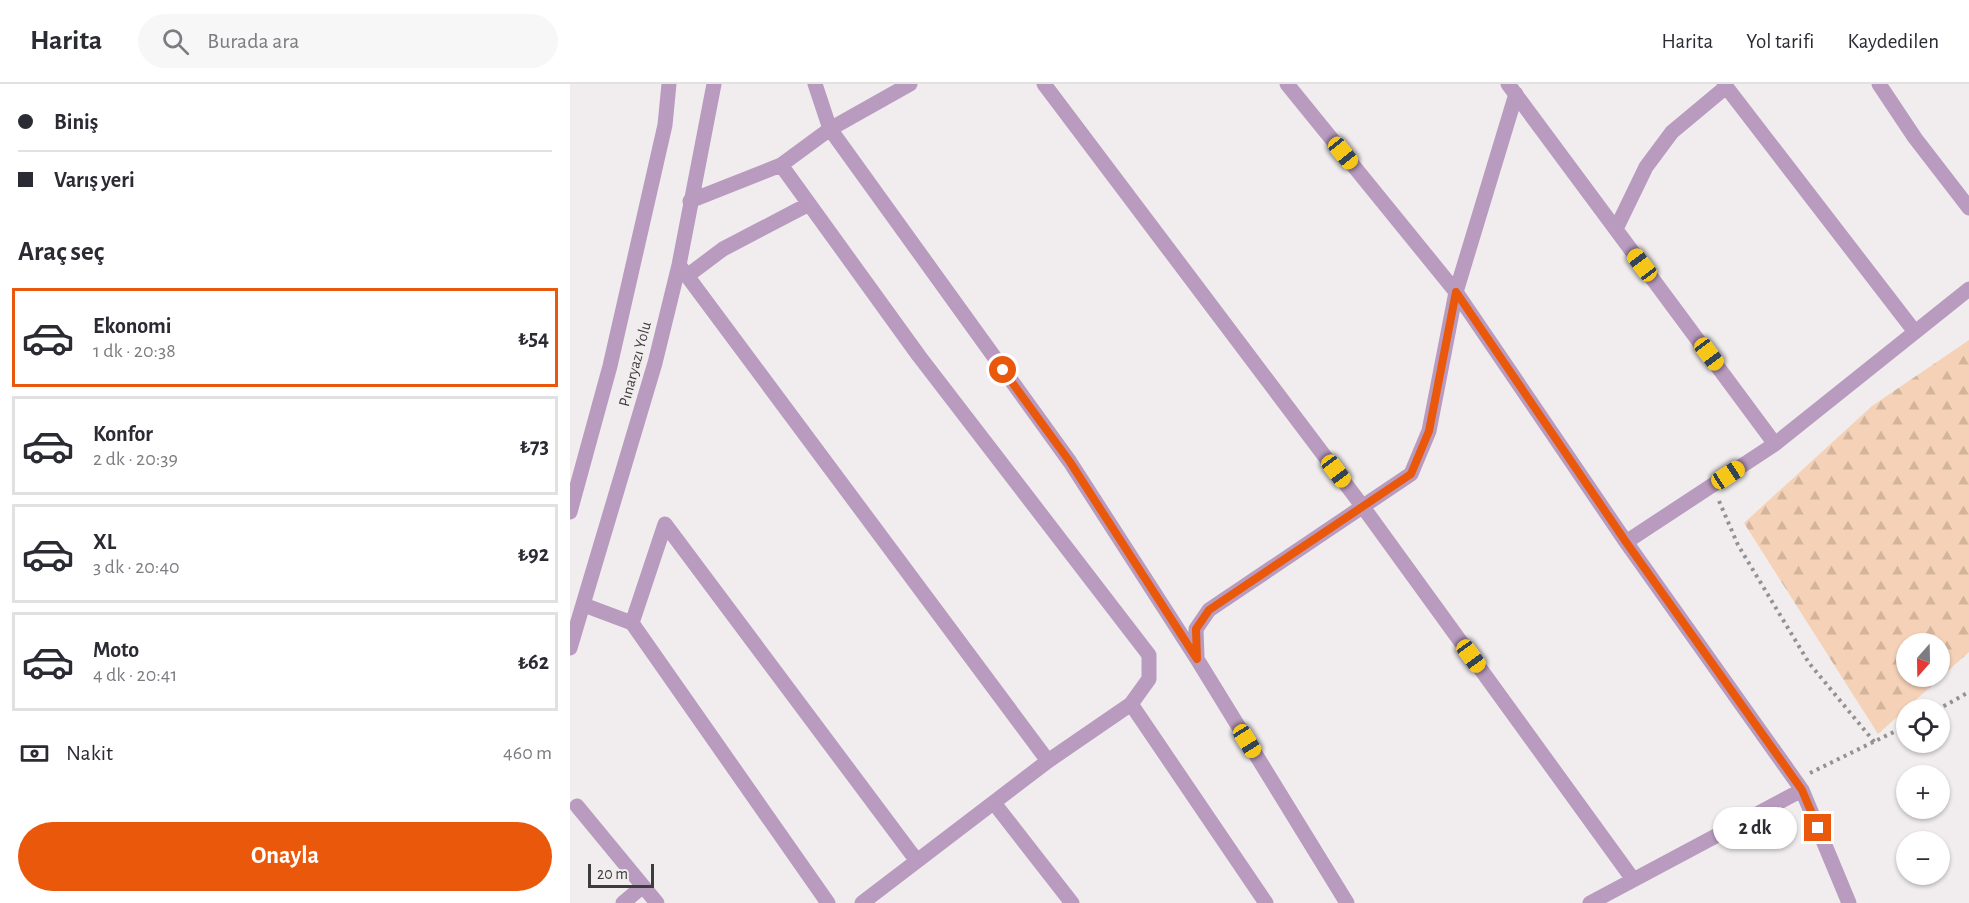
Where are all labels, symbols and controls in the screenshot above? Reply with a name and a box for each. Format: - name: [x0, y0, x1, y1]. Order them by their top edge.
- search box: [138, 14, 558, 68]
- icon: search: [159, 25, 192, 58]
- text: Harita: [30, 27, 102, 55]
- text: Burada ara: [207, 30, 299, 52]
- text: Harita: [1661, 31, 1713, 52]
- text: Yol tarifi: [1746, 31, 1814, 52]
- text: Kaydedilen: [1847, 31, 1939, 52]
- text: Biniş: [54, 111, 98, 133]
- car: [1325, 133, 1361, 173]
- text: Varış yeri: [54, 169, 135, 191]
- text: Araç seç: [18, 238, 104, 265]
- car: [1624, 245, 1660, 285]
- icon: car: [21, 311, 75, 365]
- text: Ekonomi: [93, 315, 172, 337]
- street label: Pınaryazı Yolu: [616, 320, 655, 409]
- text: ₺54: [518, 327, 549, 349]
- car: [1691, 334, 1727, 374]
- text: 1 dk · 20:38: [93, 341, 176, 361]
- route start: [989, 356, 1016, 383]
- icon: car: [21, 419, 75, 473]
- text: Konfor: [93, 423, 153, 445]
- text: ₺73: [520, 435, 549, 457]
- text: 2 dk · 20:39: [93, 449, 178, 469]
- car: [1318, 451, 1354, 491]
- car: [1708, 458, 1748, 492]
- icon: car: [21, 527, 75, 581]
- text: XL: [93, 531, 116, 553]
- text: ₺92: [518, 543, 549, 565]
- text: 3 dk · 20:40: [93, 557, 180, 577]
- north arrow: [1896, 633, 1950, 687]
- map controls: [1896, 633, 1950, 885]
- icon: car: [21, 635, 75, 689]
- car: [1453, 636, 1489, 676]
- text: Moto: [93, 639, 139, 661]
- text: ₺62: [518, 651, 549, 673]
- text: 4 dk · 20:41: [93, 665, 177, 685]
- button: locate: [1896, 699, 1950, 753]
- car: [1230, 721, 1264, 761]
- icon: cash: [18, 737, 51, 770]
- text: Nakit: [66, 742, 113, 764]
- text: 460 m: [503, 743, 552, 763]
- button: +: [1896, 765, 1950, 819]
- callout: 2 dk: [1713, 807, 1797, 849]
- route end: [1804, 814, 1831, 841]
- text: 2 dk: [1739, 818, 1771, 838]
- button: Onayla: [18, 822, 552, 891]
- button: −: [1896, 831, 1950, 885]
- scale bar: [588, 861, 654, 888]
- text: 20 m: [597, 866, 628, 882]

